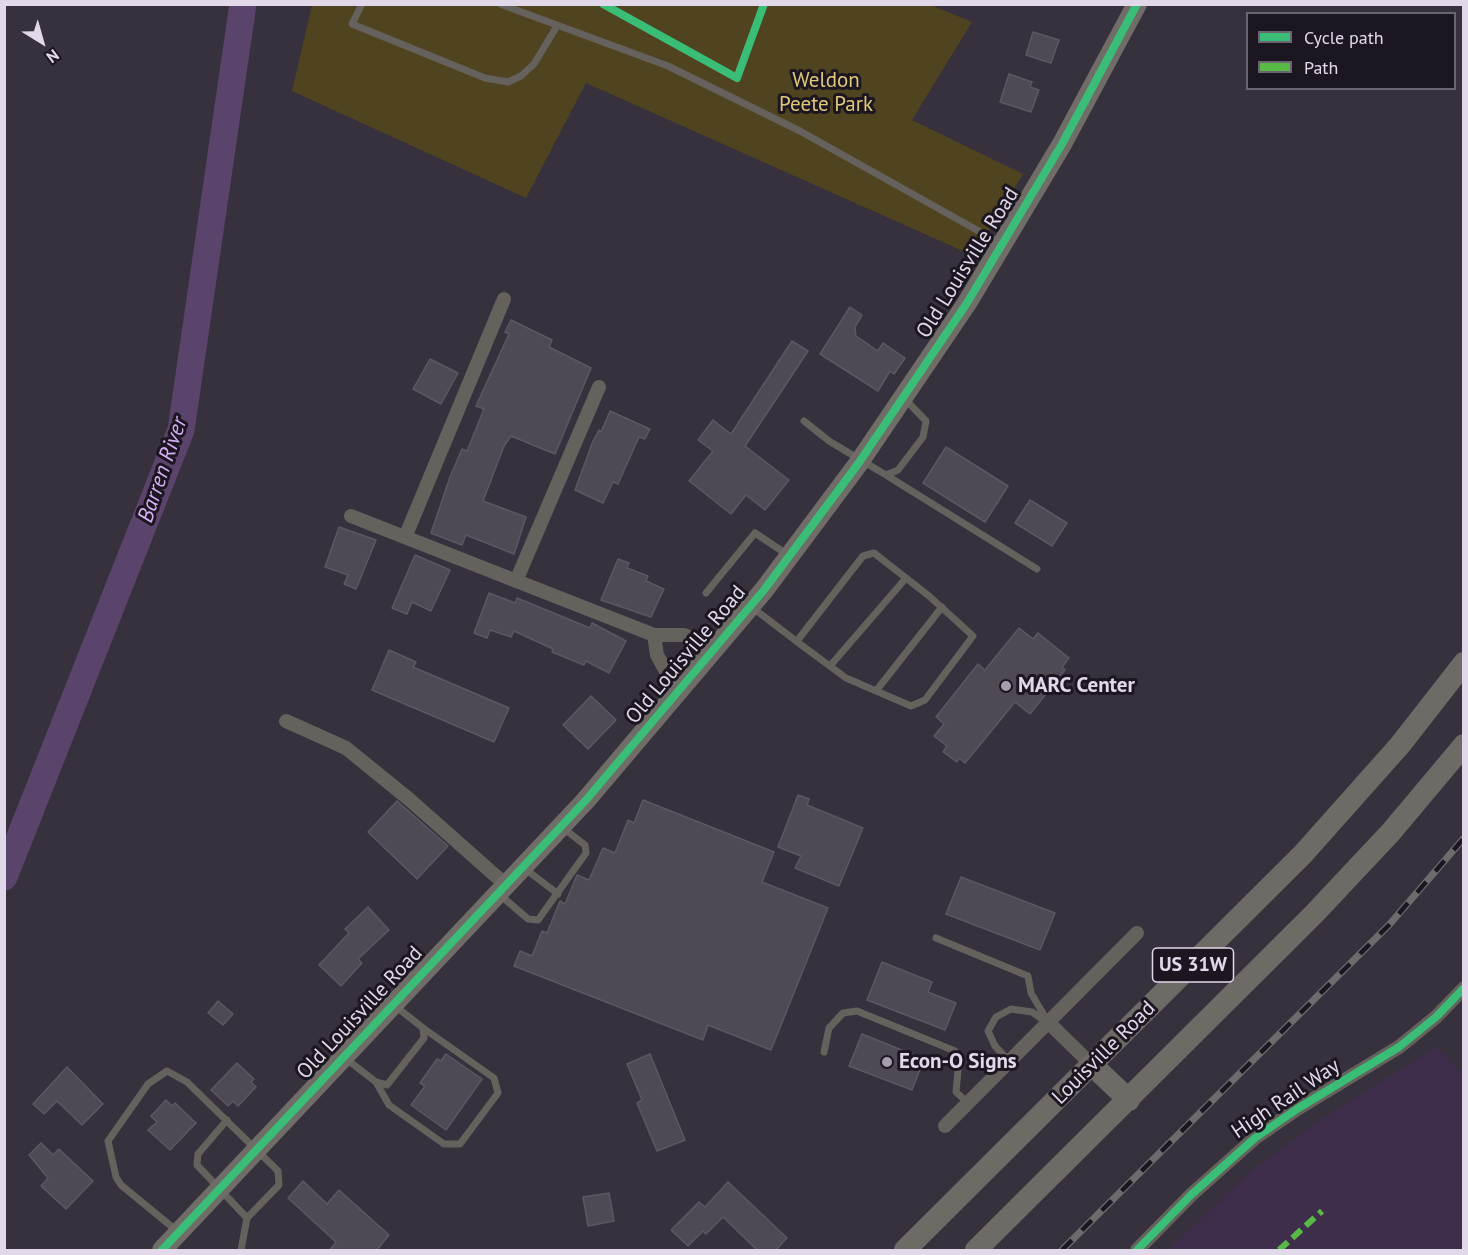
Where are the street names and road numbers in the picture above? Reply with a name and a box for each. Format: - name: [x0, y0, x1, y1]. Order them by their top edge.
- street label: Old Louisville Road: [912, 183, 1024, 343]
- street label: Old Louisville Road: [621, 581, 751, 729]
- street label: Old Louisville Road: [292, 941, 428, 1085]
- road number: US 31W: [1152, 948, 1234, 982]
- street label: Louisville Road: [1047, 996, 1161, 1110]
- street label: High Rail Way: [1227, 1054, 1345, 1144]

